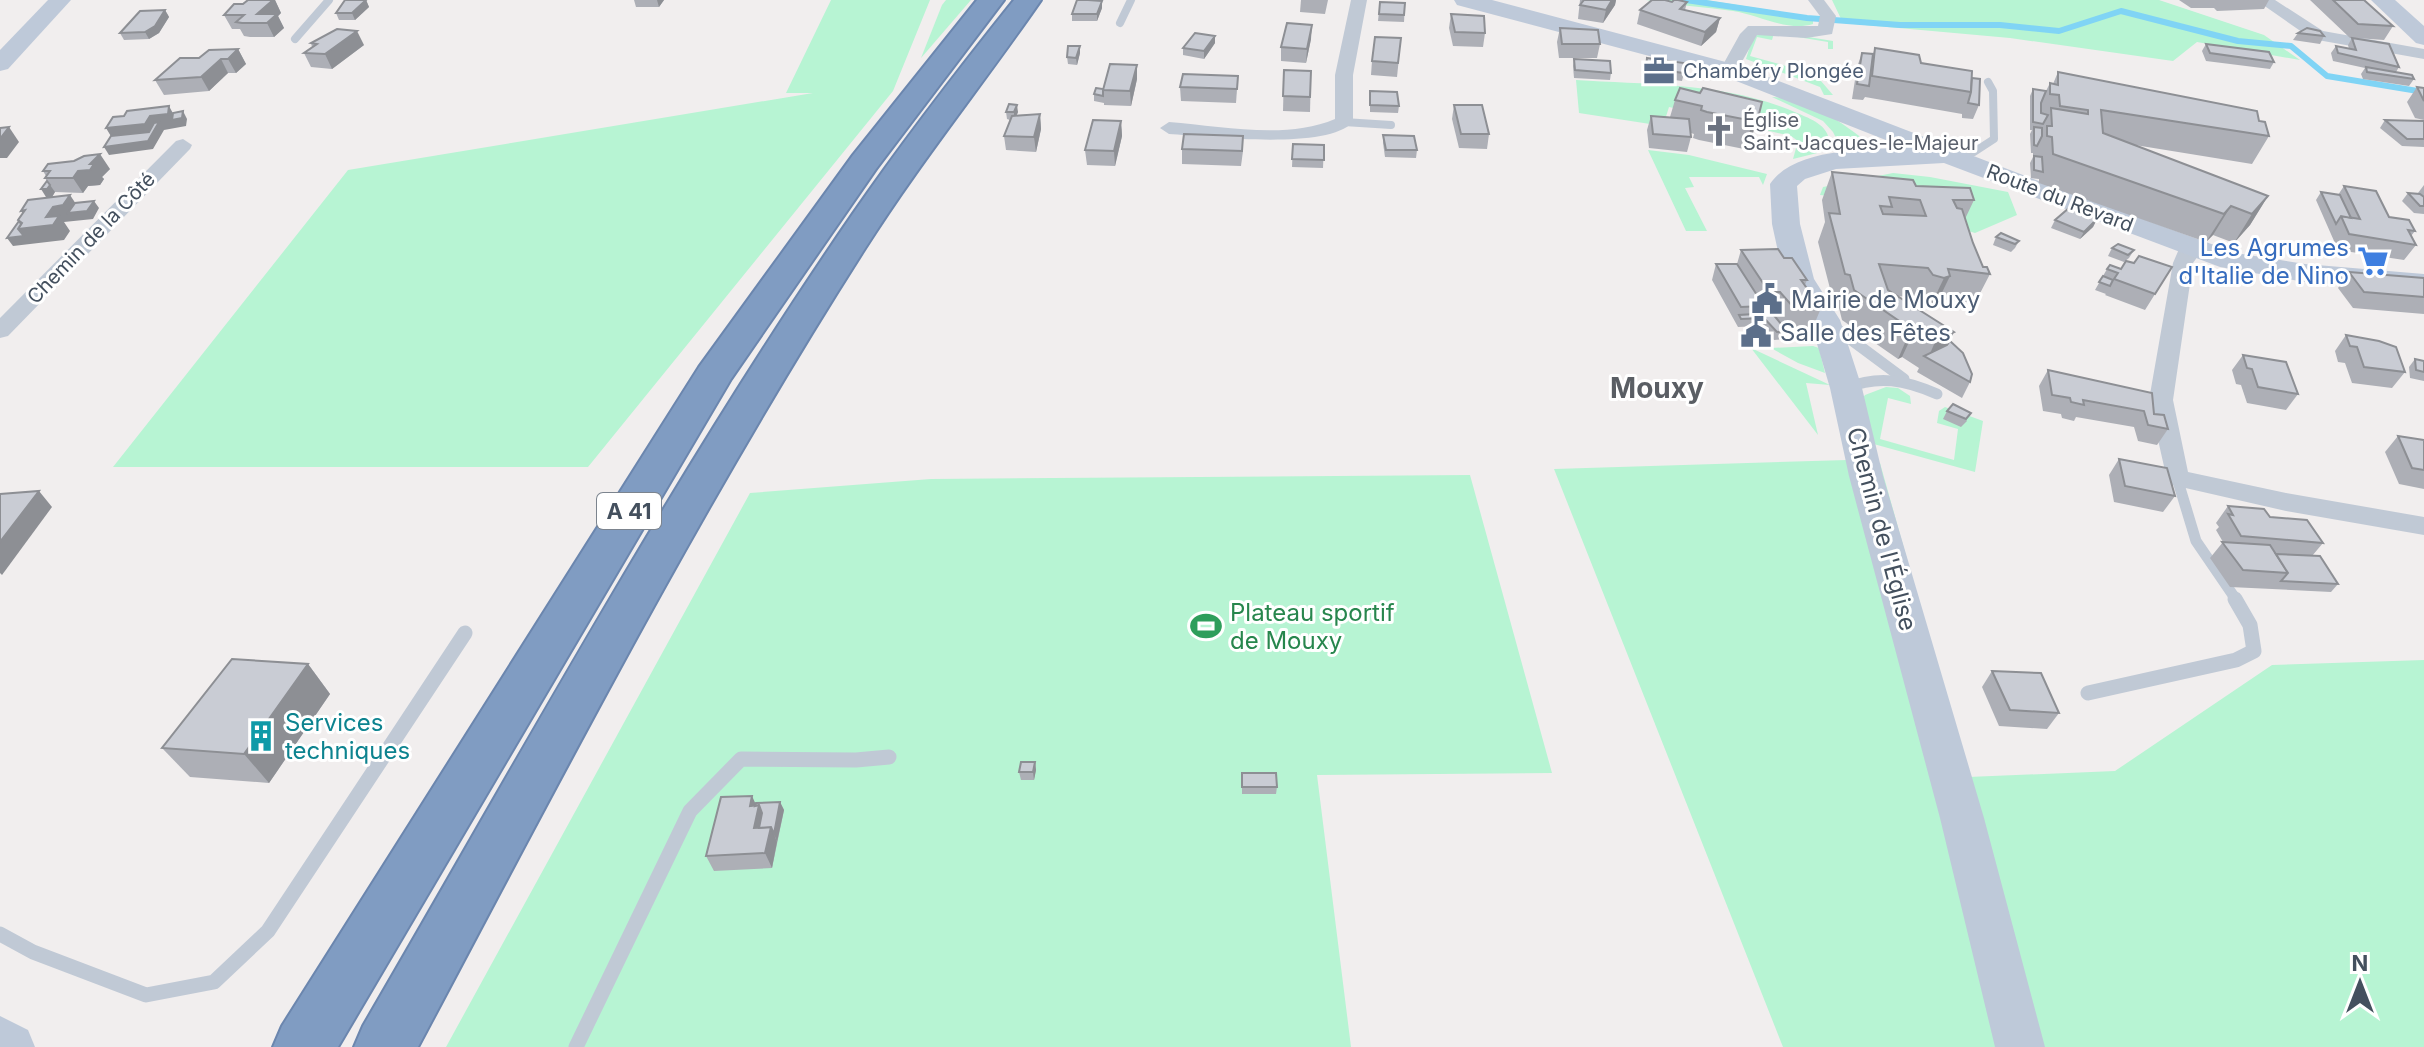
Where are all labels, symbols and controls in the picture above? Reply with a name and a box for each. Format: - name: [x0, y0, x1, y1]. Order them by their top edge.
- office icon: Chambéry Plongée: [1642, 54, 1676, 88]
- place label: Chambéry Plongée: [1683, 59, 1864, 83]
- place label: Église Saint-Jacques-le-Majeur: [1743, 107, 1979, 155]
- church icon: Église Saint-Jacques-le-Majeur: [1702, 114, 1736, 148]
- street label: Route du Revard: [1983, 159, 2137, 237]
- street label: Chemin de la Côté: [22, 167, 160, 309]
- place label: Les Agrumes d'Italie de Nino: [2179, 233, 2349, 290]
- supermarket icon: Les Agrumes d'Italie de Nino: [2356, 244, 2390, 278]
- public building icon: Mairie de Mouxy: [1750, 282, 1784, 316]
- place label: Mairie de Mouxy: [1791, 285, 1980, 314]
- public building icon: Salle des Fêtes: [1739, 315, 1773, 349]
- place label: Salle des Fêtes: [1780, 318, 1951, 347]
- district label: Mouxy: [1610, 371, 1704, 405]
- street label: Chemin de l'Église: [1841, 424, 1924, 634]
- road number: A 41: [597, 493, 661, 529]
- place label: Plateau sportif de Mouxy: [1230, 598, 1395, 655]
- sports icon: Plateau sportif de Mouxy: [1189, 609, 1223, 643]
- place label: Services techniques: [285, 708, 410, 765]
- building icon: Services techniques: [244, 719, 278, 753]
- north arrow: [2320, 943, 2400, 1023]
- text: N: [2352, 950, 2368, 976]

